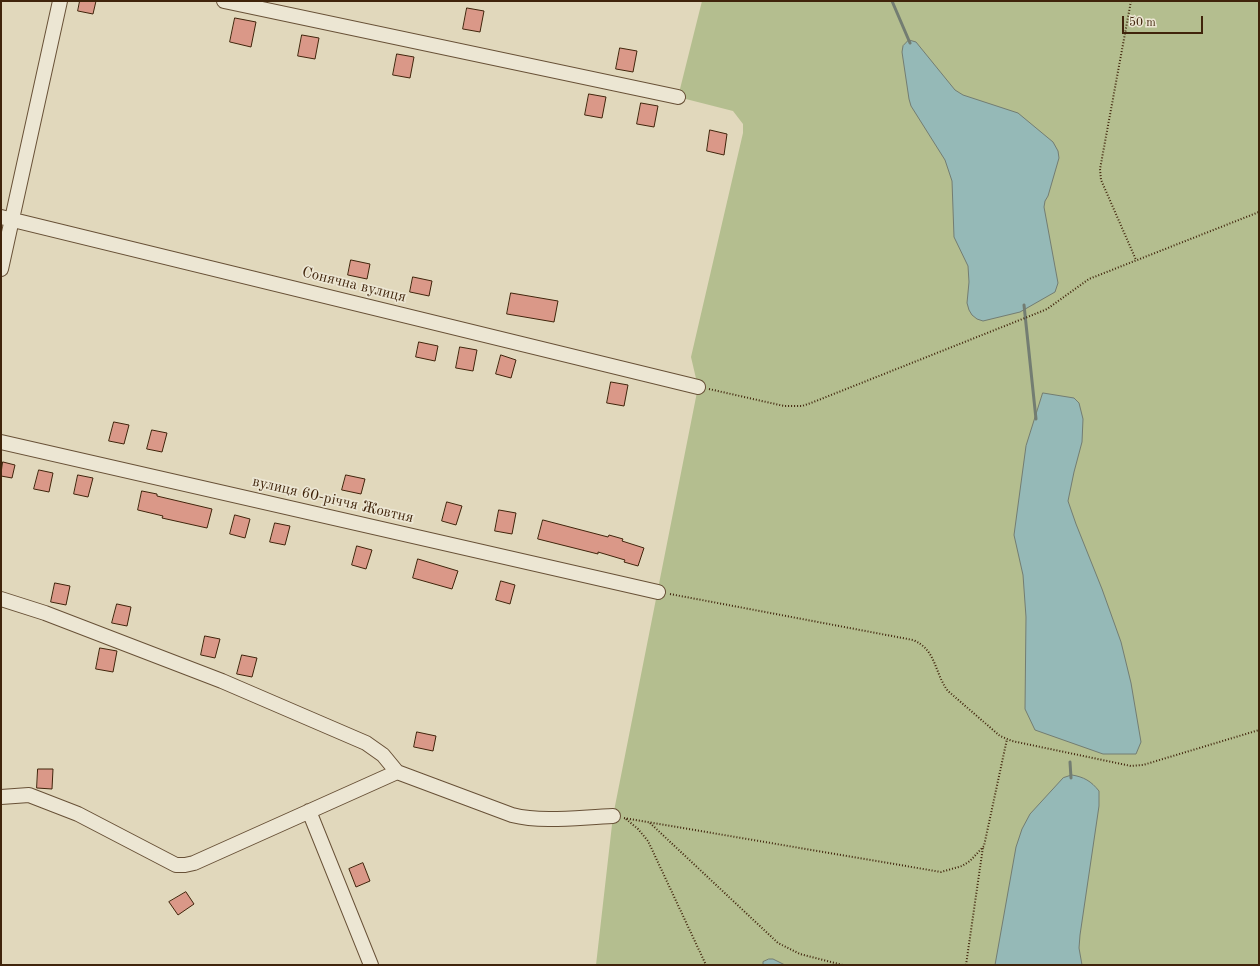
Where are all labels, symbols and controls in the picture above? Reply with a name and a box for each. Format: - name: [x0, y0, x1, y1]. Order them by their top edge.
- scale bar: [1124, 8, 1205, 34]
- text: 50 m: [1129, 17, 1156, 29]
- street label: Сонячна вулиця: [300, 263, 408, 307]
- street label: вулиця 60-річчя Жовтня: [251, 473, 415, 527]

